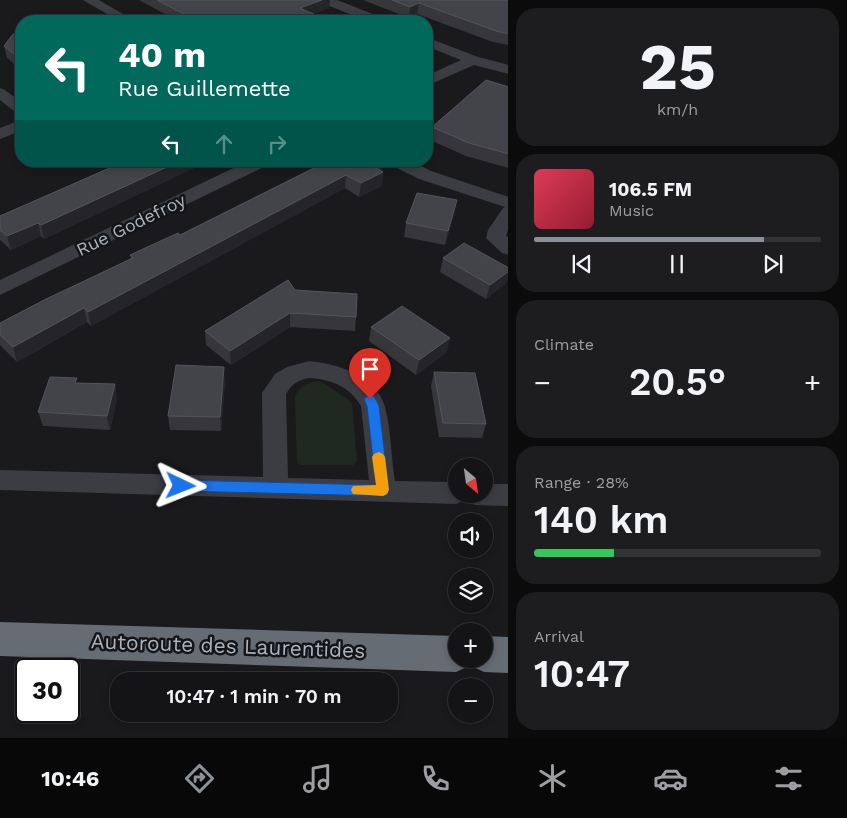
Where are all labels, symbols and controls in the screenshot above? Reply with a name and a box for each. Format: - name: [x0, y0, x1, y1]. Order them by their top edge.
- text: 25: [639, 29, 716, 105]
- text: 40 m: [118, 34, 206, 76]
- icon: left: [35, 35, 100, 100]
- text: Rue Guillemette: [118, 76, 291, 101]
- text: km/h: [657, 100, 698, 119]
- icon: left: [157, 130, 185, 158]
- icon: ahead: [210, 130, 238, 158]
- icon: right: [263, 130, 291, 158]
- text: 106.5 FM: [609, 178, 692, 201]
- street label: Rue Godefroy: [73, 189, 189, 260]
- text: Music: [609, 201, 654, 220]
- icon: previous: [568, 250, 596, 278]
- icon: pause: [663, 250, 691, 278]
- icon: next: [759, 250, 787, 278]
- text: Climate: [534, 335, 594, 354]
- pin: [349, 348, 391, 399]
- icon: arrive: [356, 355, 384, 383]
- text: 20.5°: [629, 360, 726, 404]
- text: −: [534, 366, 551, 399]
- text: +: [804, 366, 821, 399]
- north arrow: [448, 458, 492, 502]
- map controls: [448, 458, 493, 723]
- position arrow: [154, 459, 206, 511]
- text: Range · 28%: [534, 473, 629, 492]
- text: 140 km: [534, 498, 668, 542]
- button: sound: [448, 513, 493, 558]
- button: layers: [448, 568, 493, 613]
- button: +: [448, 623, 493, 668]
- text: Arrival: [534, 627, 584, 646]
- street label: Autoroute des Laurentides: [90, 628, 366, 663]
- text: 10:47: [534, 652, 630, 696]
- speed limit sign: 30: [15, 658, 80, 723]
- button: −: [448, 678, 493, 723]
- text: 10:47 · 1 min · 70 m: [166, 685, 342, 708]
- icon: directions: [182, 761, 217, 796]
- icon: music: [300, 761, 335, 796]
- icon: phone: [418, 761, 453, 796]
- icon: climate: [535, 761, 570, 796]
- icon: car: [653, 761, 688, 796]
- icon: filters: [771, 761, 806, 796]
- text: 10:46: [41, 766, 99, 791]

